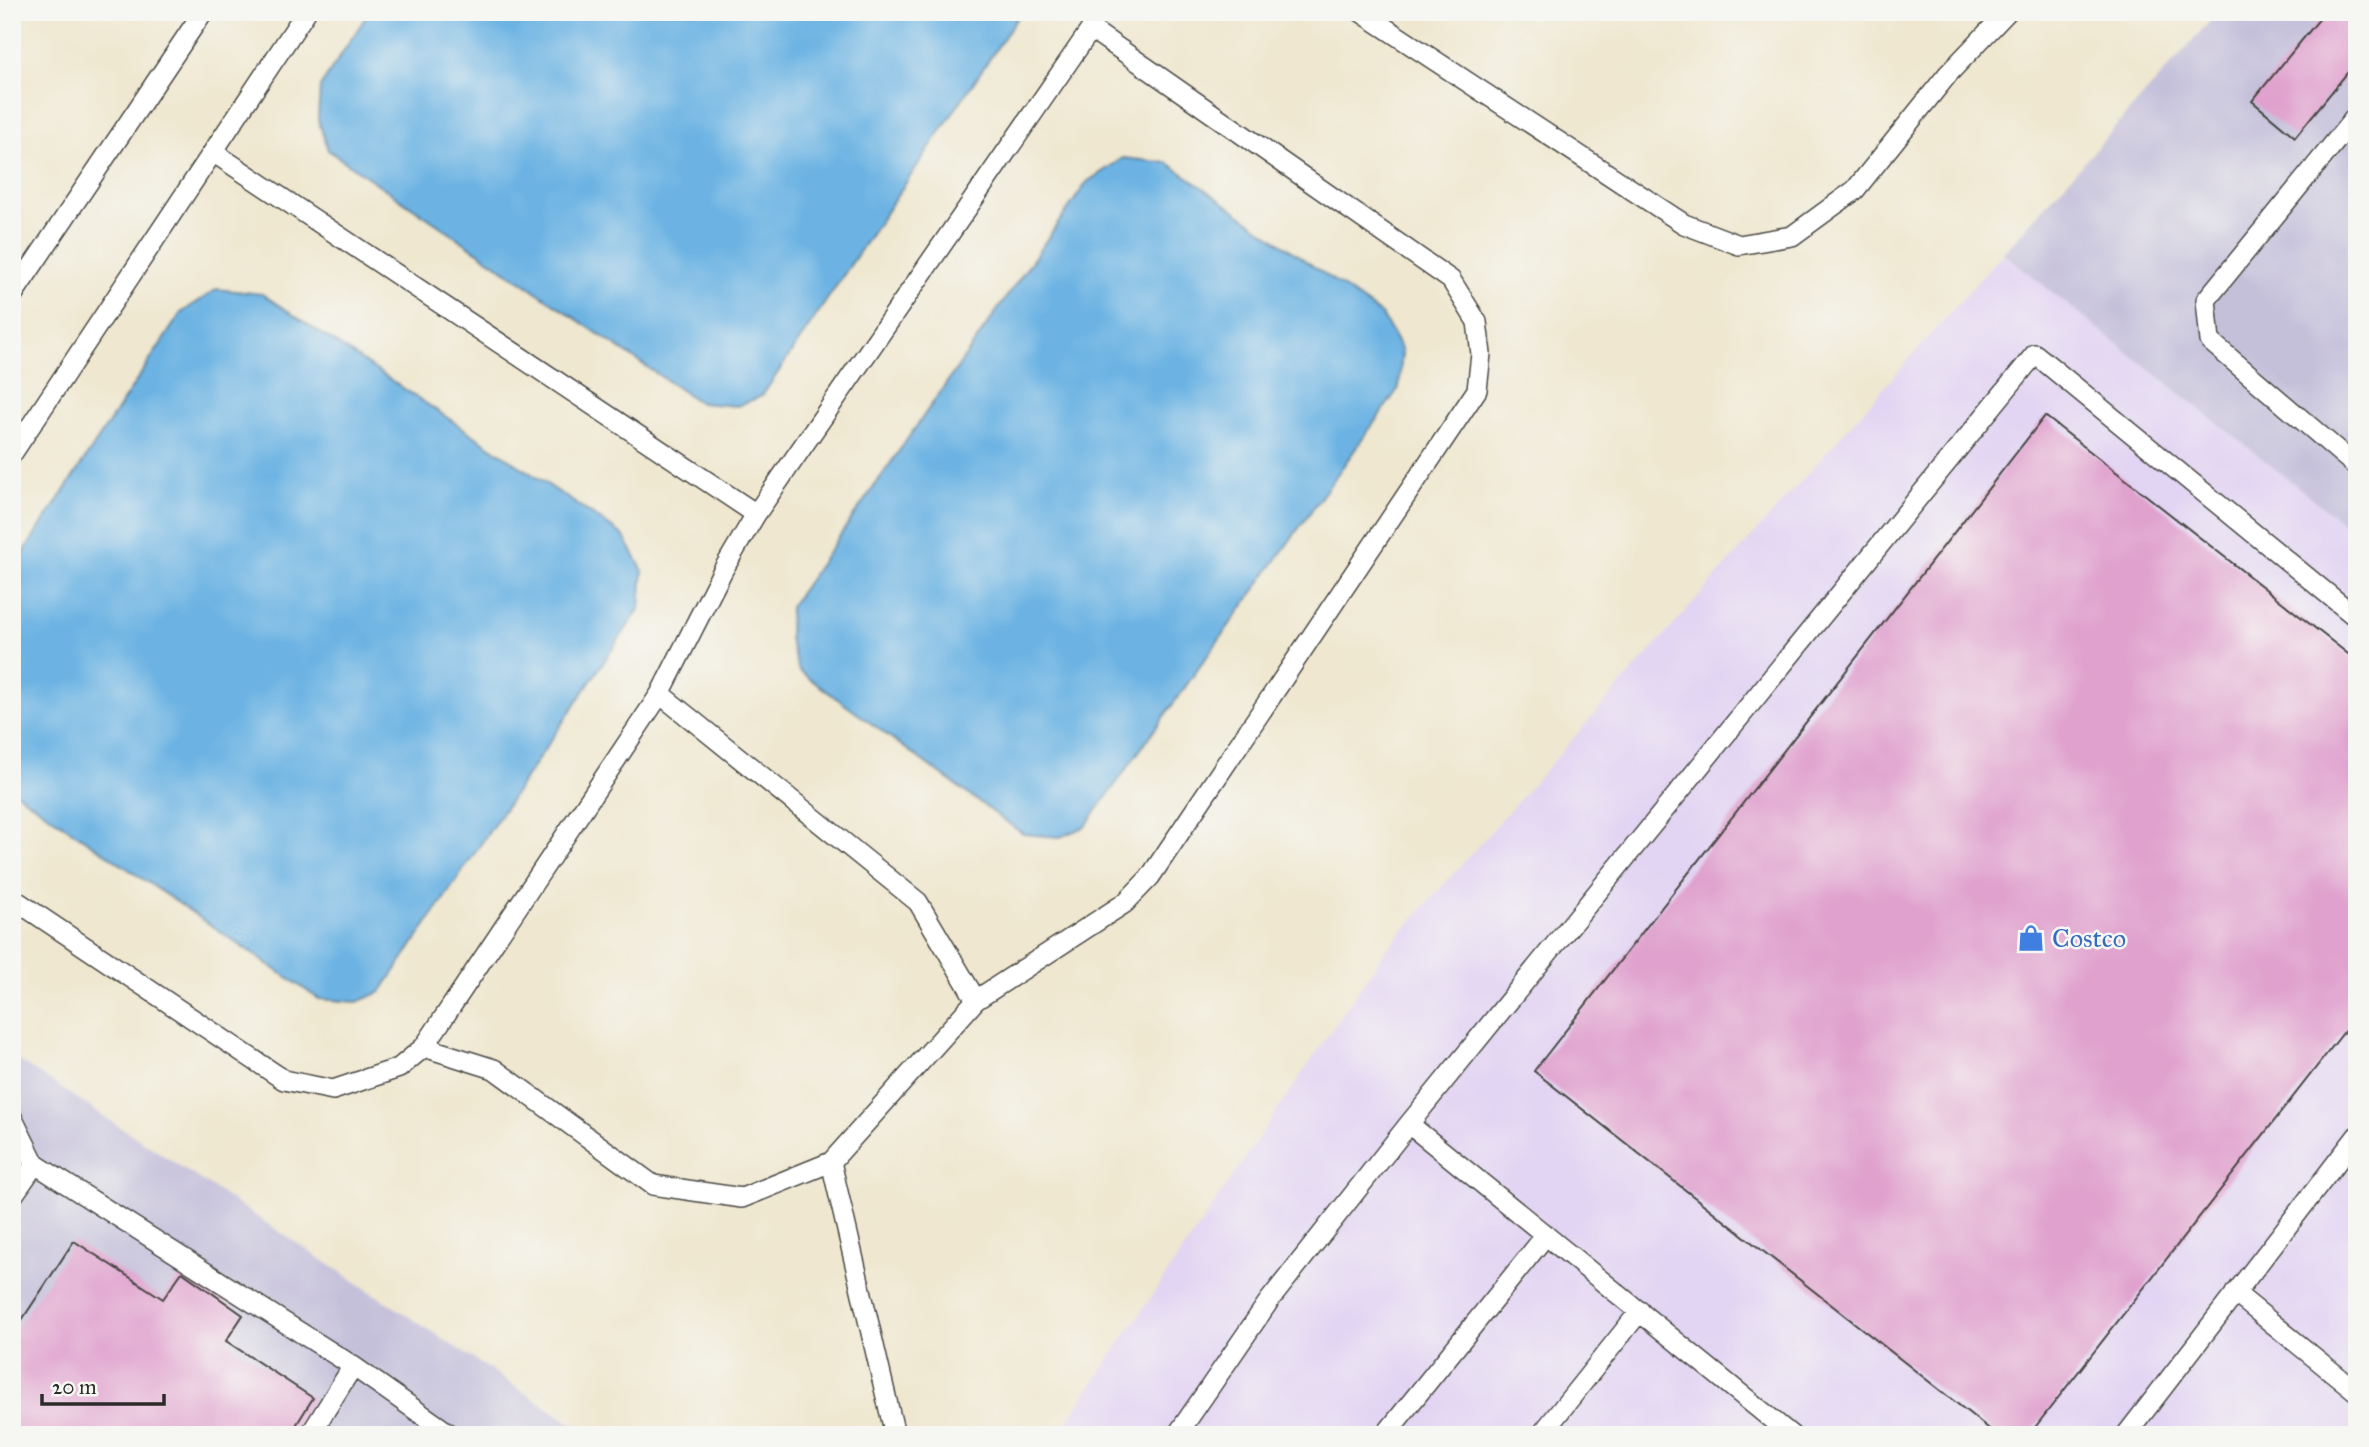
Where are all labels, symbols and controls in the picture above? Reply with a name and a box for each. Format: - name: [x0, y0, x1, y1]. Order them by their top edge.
- place label: Costco: [2052, 922, 2126, 954]
- shop icon: Costco: [2016, 923, 2046, 953]
- scale bar: [42, 1363, 164, 1407]
- text: 20 m: [52, 1374, 97, 1400]

